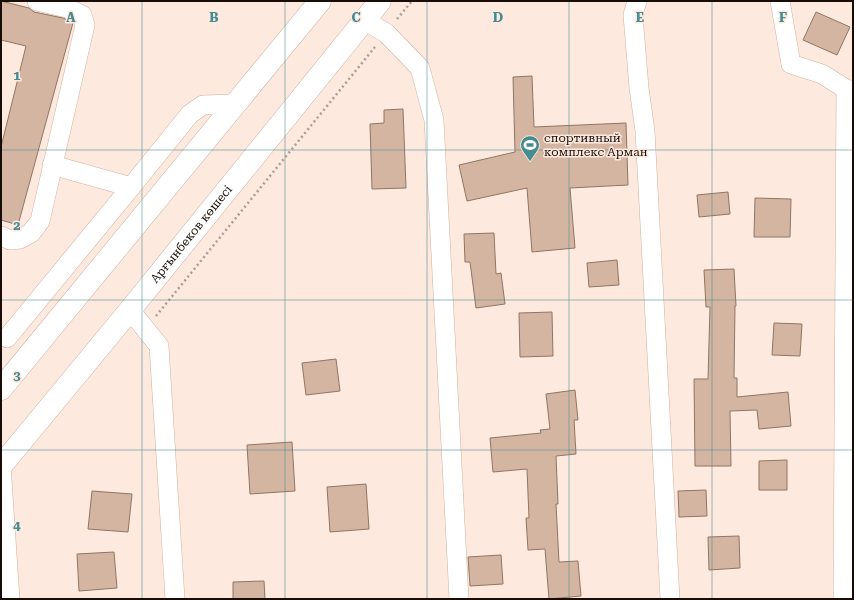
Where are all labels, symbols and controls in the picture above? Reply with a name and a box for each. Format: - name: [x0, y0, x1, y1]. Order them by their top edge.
- text: A: [66, 10, 76, 25]
- text: B: [209, 10, 219, 25]
- text: C: [351, 10, 361, 25]
- text: D: [493, 10, 503, 25]
- text: E: [636, 10, 644, 25]
- text: F: [779, 10, 787, 25]
- text: 1: [13, 68, 21, 83]
- place label: спортивный комплекс Арман: [544, 131, 648, 159]
- sports icon: спортивный комплекс Арман: [519, 134, 541, 162]
- street label: Арғынбеков көшесі: [148, 182, 235, 286]
- text: 2: [13, 218, 21, 233]
- text: 3: [13, 368, 21, 383]
- text: 4: [13, 518, 21, 533]

